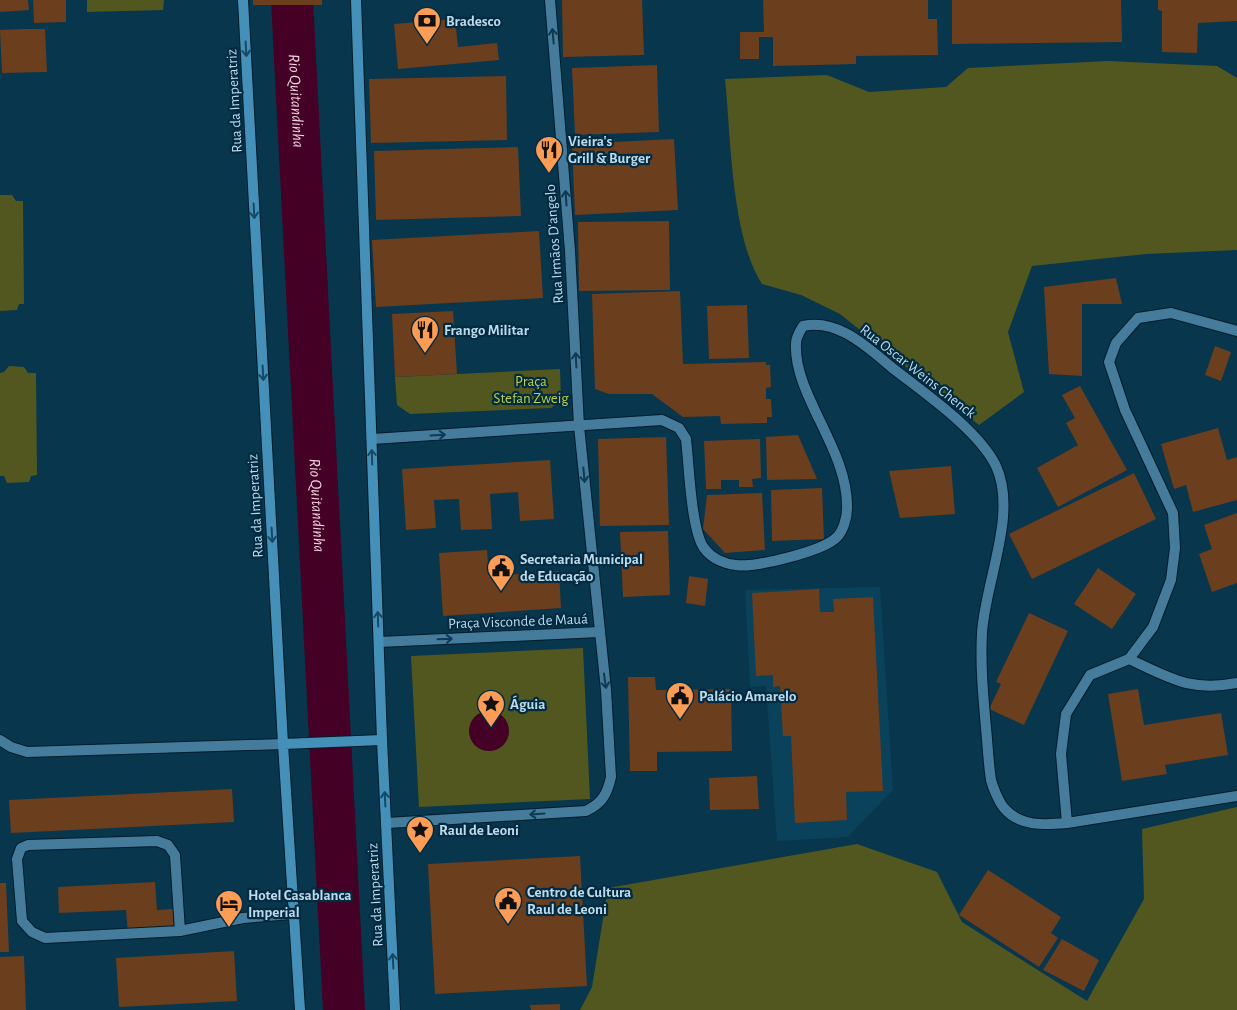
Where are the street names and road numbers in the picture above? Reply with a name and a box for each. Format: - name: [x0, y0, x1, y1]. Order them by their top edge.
- street label: Rua da Imperatriz: [224, 49, 245, 153]
- street label: Rua Irmãos D'angelo: [543, 184, 566, 304]
- street label: Rua Oscar Weins Chenck: [857, 322, 978, 421]
- street label: Rua da Imperatriz: [245, 454, 266, 558]
- street label: Praça Visconde de Mauá: [448, 612, 588, 631]
- street label: Rua da Imperatriz: [365, 843, 386, 947]

